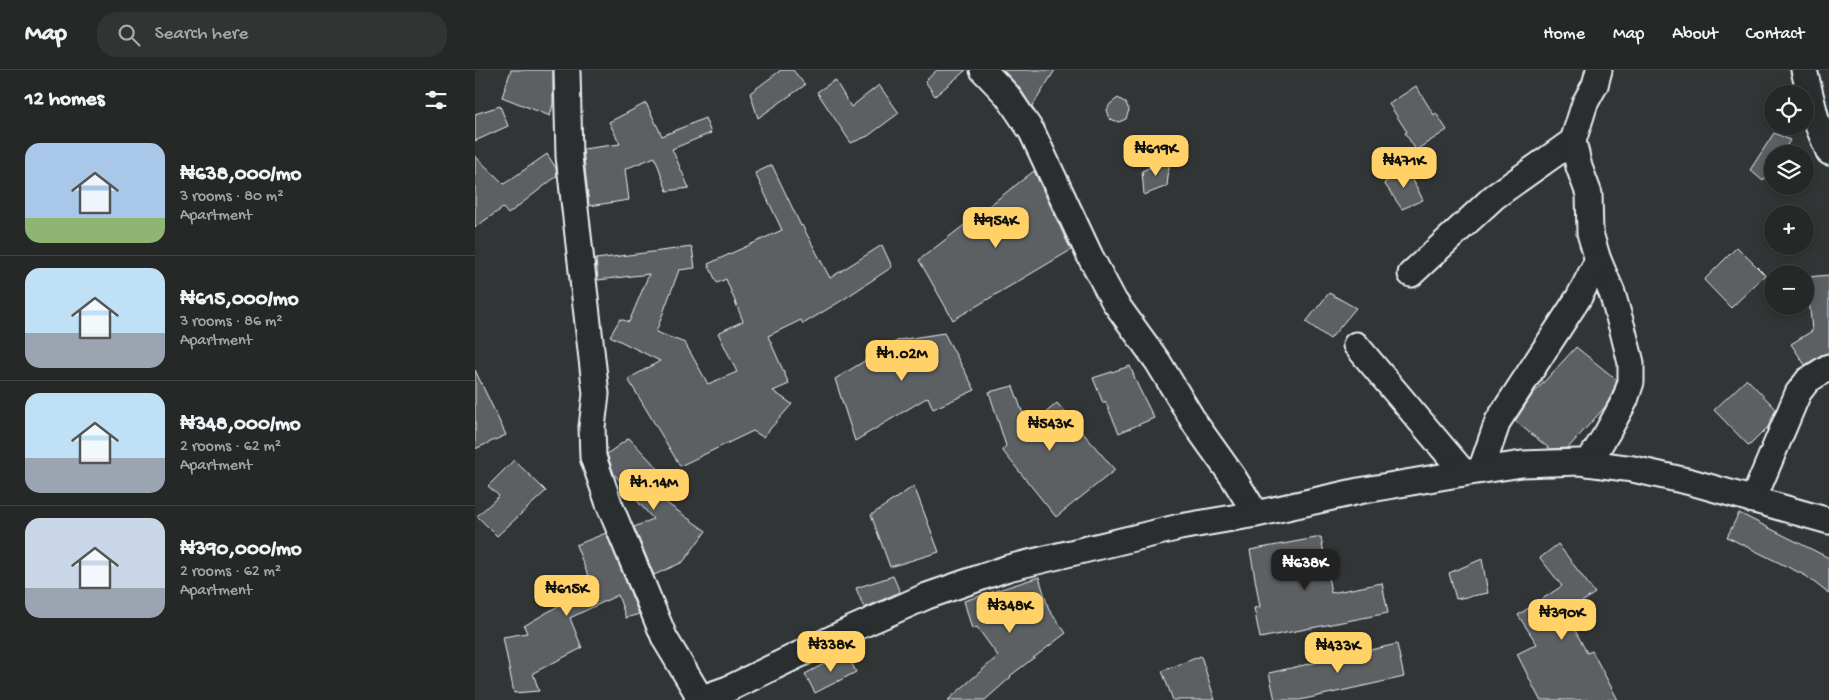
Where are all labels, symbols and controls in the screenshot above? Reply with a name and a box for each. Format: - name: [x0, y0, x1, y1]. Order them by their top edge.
- search box: [97, 12, 447, 57]
- text: Map: [25, 20, 67, 49]
- icon: search: [115, 21, 143, 49]
- text: Search here: [155, 23, 248, 46]
- text: Home: [1543, 24, 1585, 45]
- text: Map: [1613, 24, 1644, 45]
- text: About: [1672, 24, 1718, 45]
- text: Contact: [1746, 24, 1804, 45]
- map controls: [1764, 85, 1814, 315]
- button: locate: [1764, 85, 1814, 135]
- icon: filters: [422, 86, 450, 114]
- text: 12 homes: [25, 88, 104, 113]
- pin: ₦619K: [1121, 134, 1191, 177]
- text: ₦619K: [1135, 141, 1177, 160]
- button: layers: [1764, 145, 1814, 195]
- pin: ₦471K: [1369, 146, 1439, 189]
- text: ₦471K: [1383, 153, 1425, 172]
- icon: home: [65, 163, 125, 223]
- text: ₦638,000/mo: [180, 163, 301, 188]
- text: 3 rooms · 80 m²: [180, 188, 284, 207]
- button: +: [1764, 205, 1814, 255]
- pin: ₦954K: [961, 206, 1031, 249]
- text: Apartment: [180, 207, 252, 226]
- text: ₦954K: [974, 213, 1018, 232]
- button: −: [1764, 265, 1814, 315]
- icon: home: [65, 288, 125, 348]
- text: ₦615,000/mo: [180, 288, 299, 313]
- text: 3 rooms · 86 m²: [180, 313, 283, 332]
- text: Apartment: [180, 332, 252, 351]
- pin: ₦1.02M: [861, 340, 943, 382]
- text: ₦1.02M: [876, 346, 928, 365]
- pin: ₦543K: [1015, 410, 1085, 452]
- icon: home: [65, 413, 125, 473]
- text: ₦348,000/mo: [180, 413, 301, 438]
- text: ₦543K: [1028, 416, 1072, 435]
- text: 2 rooms · 62 m²: [180, 438, 281, 457]
- text: Apartment: [180, 457, 252, 476]
- pin: ₦1.14M: [613, 468, 695, 511]
- text: ₦1.14M: [630, 475, 678, 494]
- icon: home: [65, 538, 125, 598]
- text: ₦390,000/mo: [180, 538, 302, 563]
- pin: ₦638K: [1270, 548, 1340, 591]
- text: ₦638K: [1282, 555, 1328, 574]
- text: 2 rooms · 62 m²: [180, 563, 281, 582]
- pin: ₦615K: [532, 574, 602, 617]
- text: ₦615K: [545, 581, 589, 600]
- text: Apartment: [180, 582, 252, 601]
- pin: ₦348K: [975, 592, 1045, 634]
- text: ₦348K: [987, 598, 1033, 617]
- pin: ₦390K: [1527, 598, 1597, 641]
- text: ₦390K: [1539, 605, 1585, 624]
- pin: ₦338K: [796, 630, 866, 673]
- pin: ₦433K: [1303, 632, 1373, 674]
- text: ₦338K: [808, 637, 854, 656]
- text: ₦433K: [1316, 638, 1360, 657]

